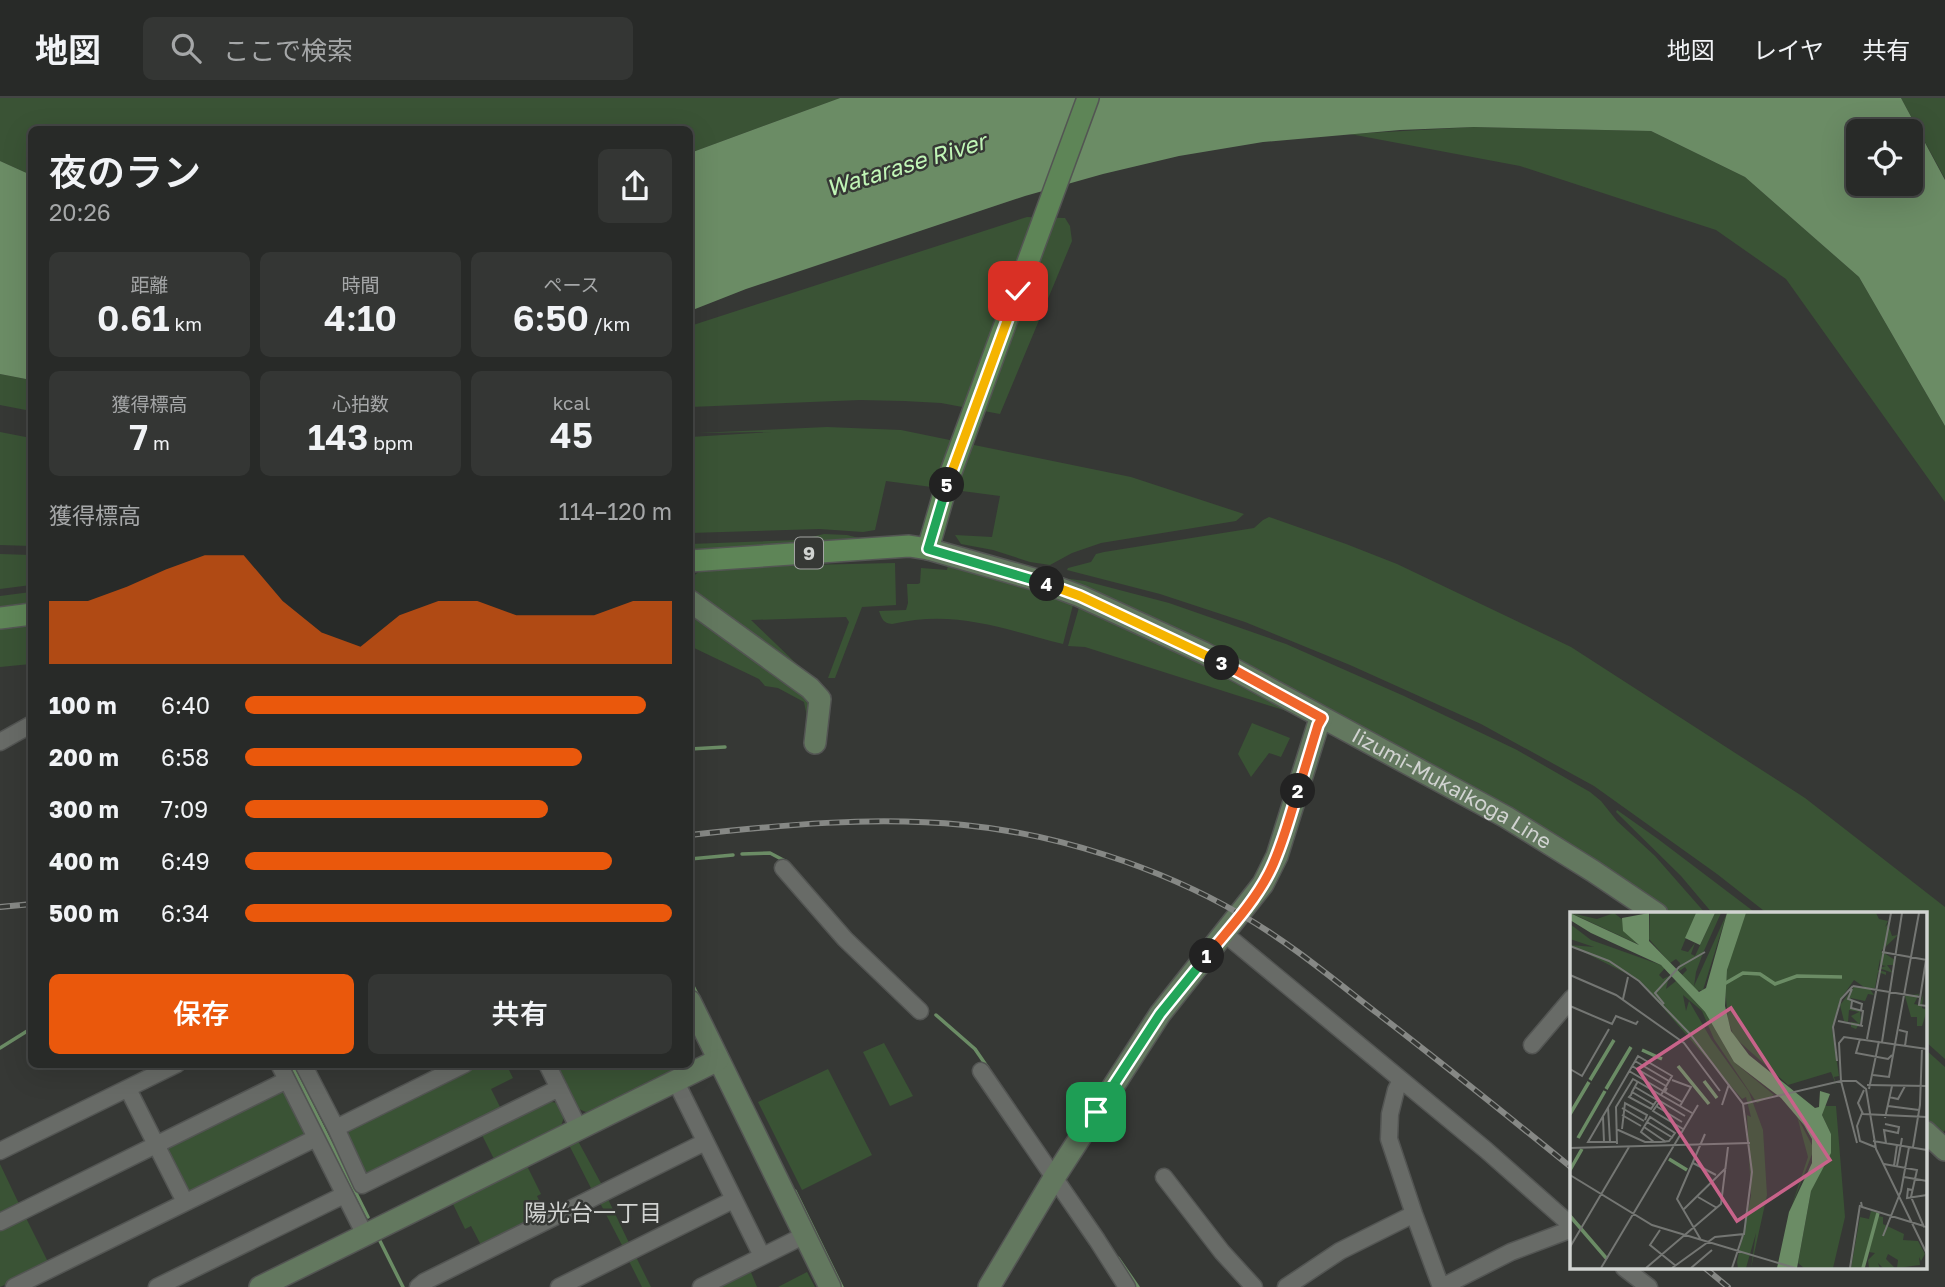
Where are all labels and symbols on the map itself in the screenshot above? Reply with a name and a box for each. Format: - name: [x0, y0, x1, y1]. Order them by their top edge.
- water label: Watarase River: [822, 126, 992, 202]
- pin: [988, 261, 1048, 321]
- pin: 5: [930, 468, 964, 502]
- road number: 9: [795, 538, 823, 568]
- pin: 4: [1030, 566, 1064, 602]
- pin: 3: [1204, 646, 1240, 680]
- street label: Iizumi-Mukaikoga Line: [1348, 722, 1557, 854]
- pin: 2: [1280, 774, 1316, 808]
- inset map: [1570, 912, 1927, 1270]
- pin: 1: [1190, 938, 1224, 974]
- pin: [1066, 1082, 1126, 1142]
- district label: 陽光台一丁目: [524, 1198, 662, 1226]

